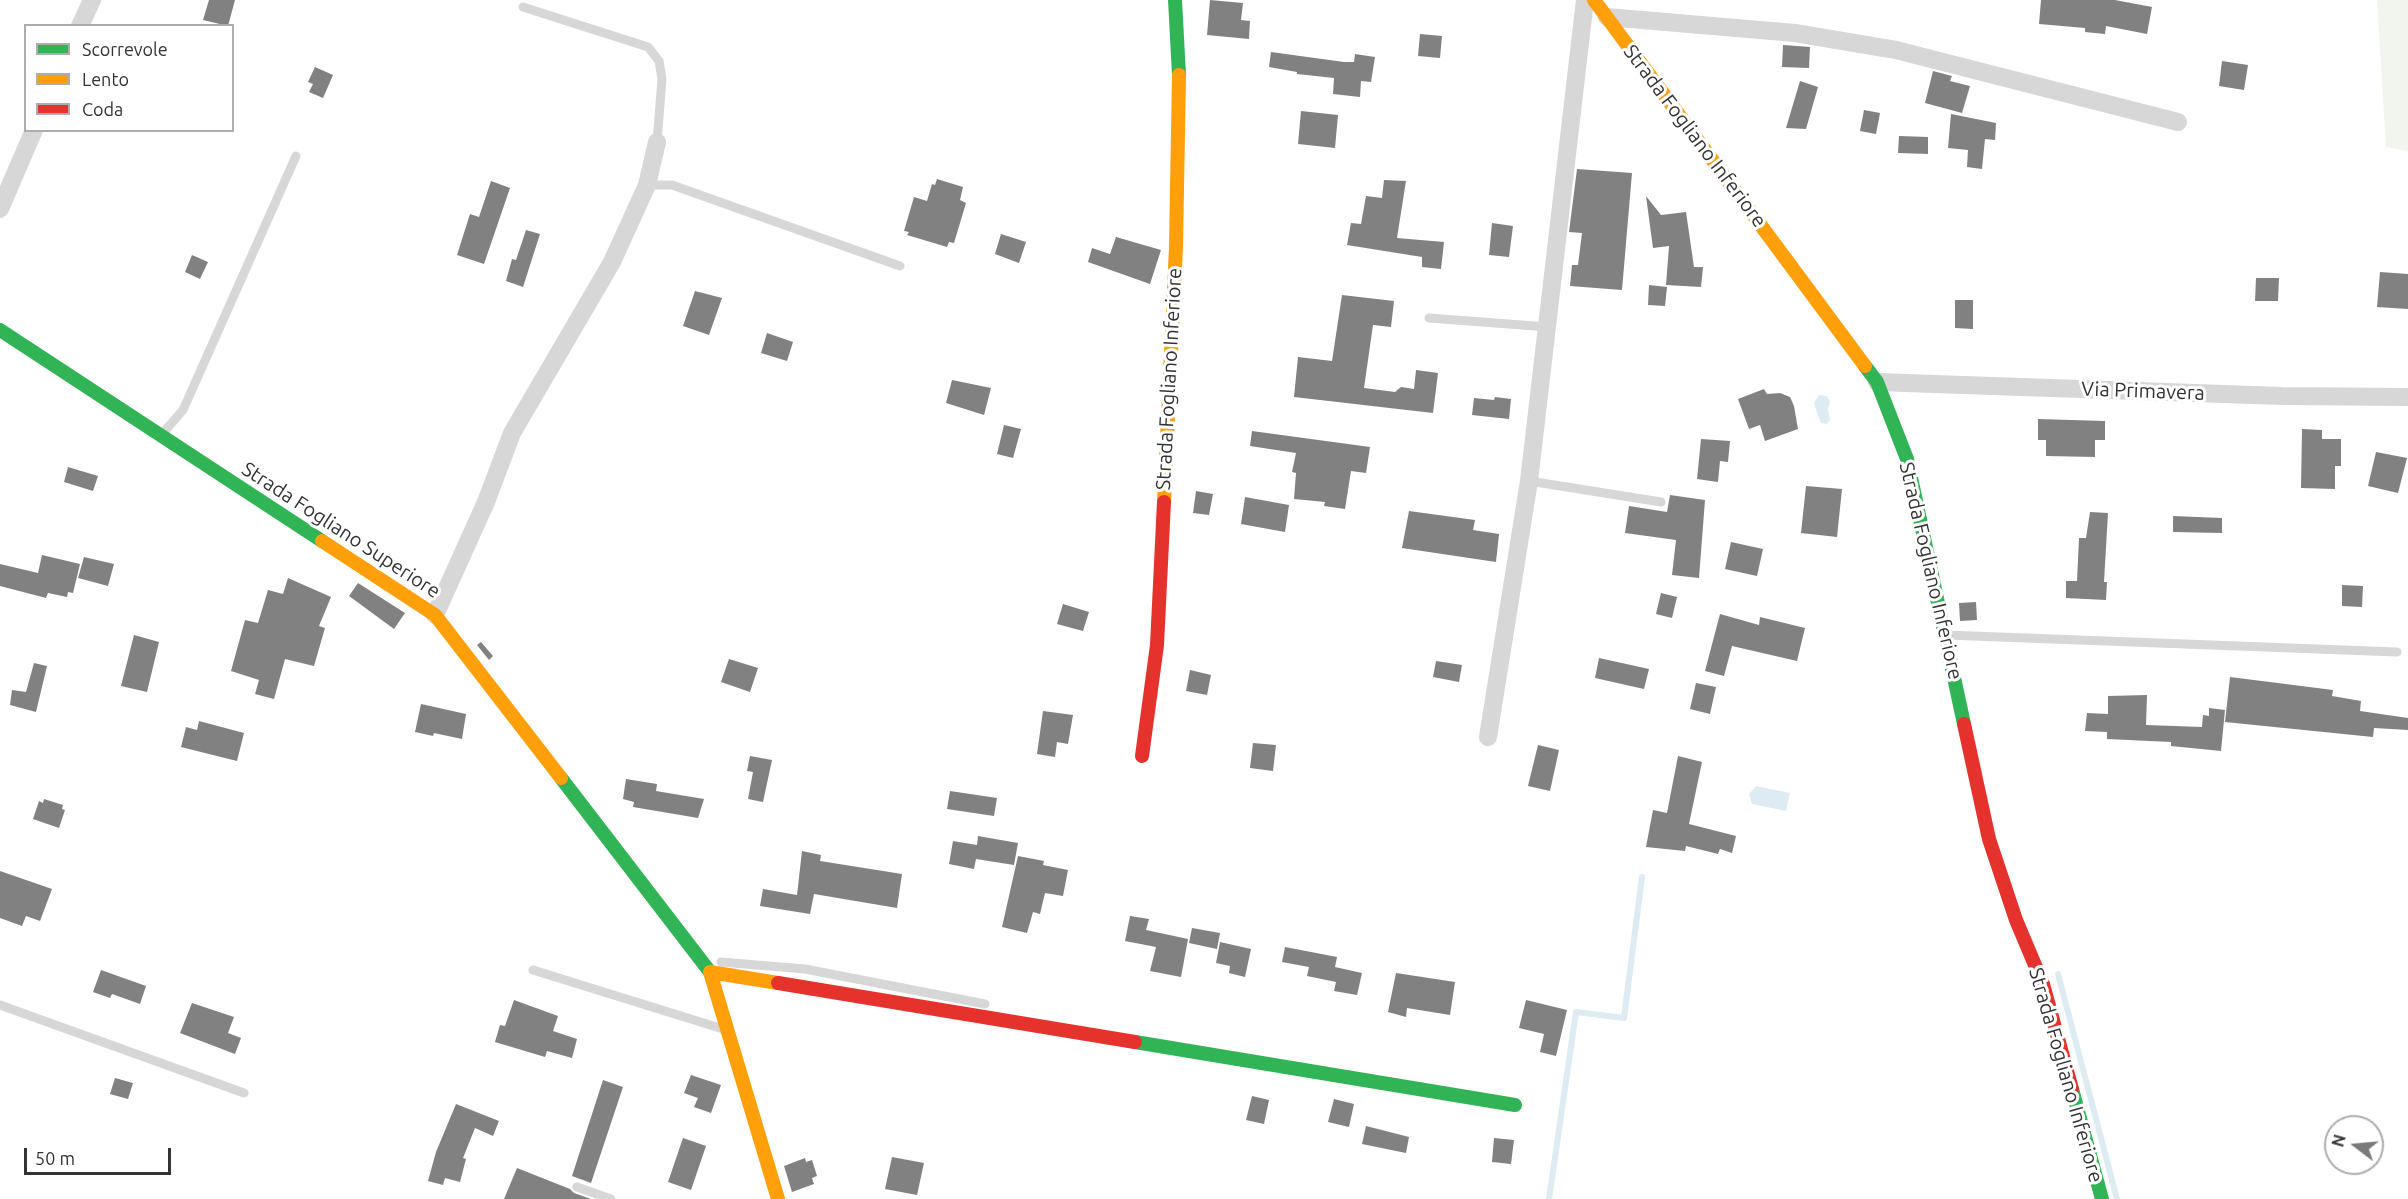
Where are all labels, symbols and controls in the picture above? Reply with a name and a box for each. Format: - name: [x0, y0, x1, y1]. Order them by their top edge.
- legend: [24, 24, 234, 132]
- text: Scorrevole: [82, 39, 168, 59]
- street label: Strada Fogliano Inferiore: [1618, 40, 1772, 232]
- text: Lento: [82, 69, 129, 89]
- text: Coda: [82, 99, 123, 119]
- street label: Strada Fogliano Inferiore: [1151, 267, 1187, 491]
- street label: Via Primavera: [2081, 377, 2205, 405]
- street label: Strada Fogliano Superiore: [237, 457, 445, 603]
- street label: Strada Fogliano Inferiore: [1894, 460, 1968, 682]
- street label: Strada Fogliano Inferiore: [2024, 965, 2108, 1185]
- north arrow: [2324, 1115, 2384, 1175]
- text: N: [2328, 1132, 2349, 1149]
- scale bar: [27, 1136, 174, 1174]
- text: 50 m: [35, 1148, 75, 1168]

